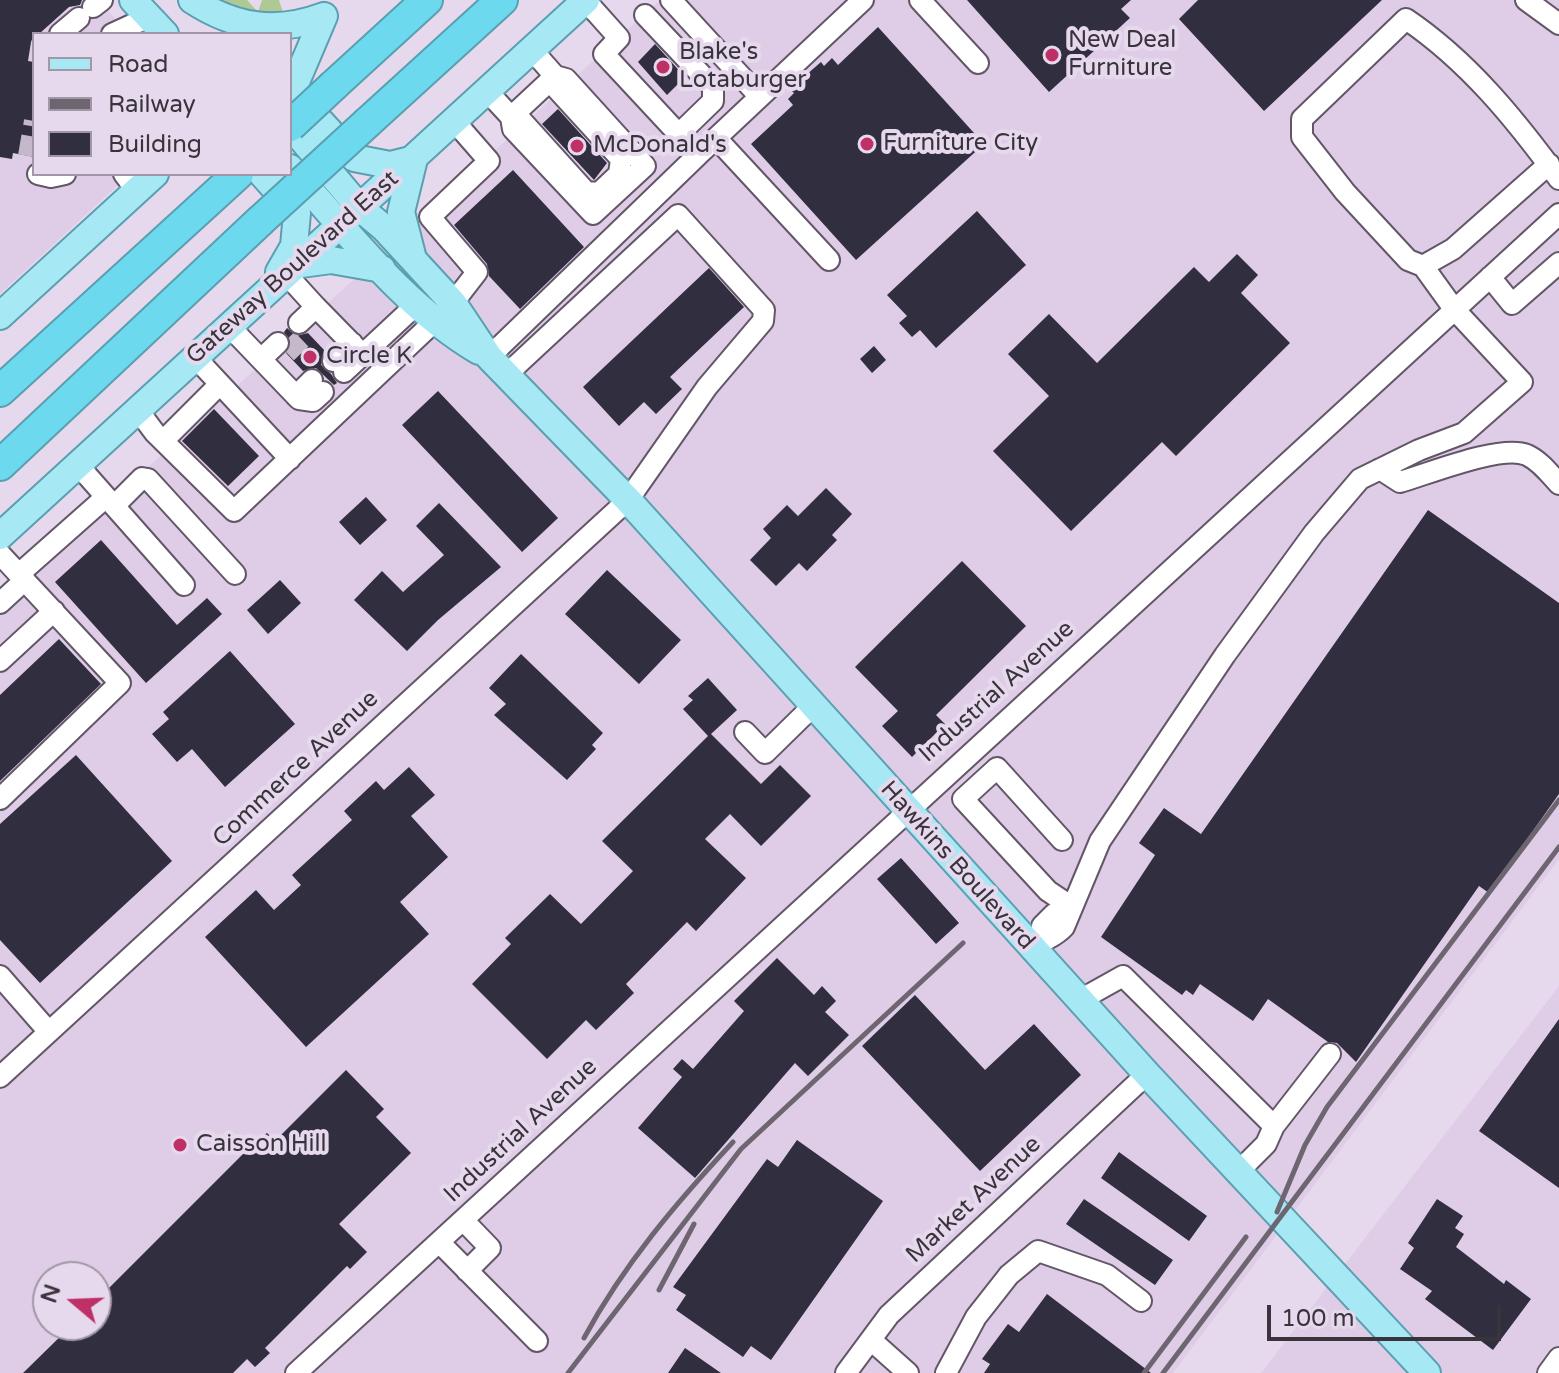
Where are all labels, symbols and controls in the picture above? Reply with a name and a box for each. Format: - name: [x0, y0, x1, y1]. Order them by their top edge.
- place label: New Deal Furniture: [1068, 27, 1176, 83]
- legend: [32, 32, 292, 176]
- place label: Blake's Lotaburger: [679, 39, 806, 95]
- marker: New Deal Furniture: [1043, 46, 1061, 64]
- text: Road: [108, 50, 168, 79]
- marker: Blake's Lotaburger: [654, 58, 672, 76]
- text: Railway: [108, 90, 196, 119]
- text: Building: [108, 130, 202, 159]
- place label: Furniture City: [883, 130, 1038, 158]
- place label: McDonald's: [593, 132, 727, 160]
- marker: Furniture City: [858, 135, 876, 153]
- marker: McDonald's: [568, 137, 586, 155]
- street label: Gateway Boulevard East: [181, 165, 405, 371]
- place label: Circle K: [326, 343, 412, 371]
- marker: Circle K: [301, 348, 319, 366]
- street label: Industrial Avenue: [914, 615, 1080, 769]
- street label: Commerce Avenue: [207, 685, 385, 853]
- street label: Hawkins Boulevard: [874, 776, 1040, 956]
- street label: Industrial Avenue: [439, 1053, 603, 1209]
- street label: Market Avenue: [901, 1130, 1047, 1270]
- place label: Caisson Hill: [196, 1131, 326, 1159]
- marker: Caisson Hill: [171, 1136, 189, 1154]
- north arrow: [32, 1261, 112, 1341]
- text: N: [36, 1281, 66, 1306]
- scale bar: [1271, 1289, 1505, 1339]
- text: 100 m: [1281, 1304, 1355, 1333]

